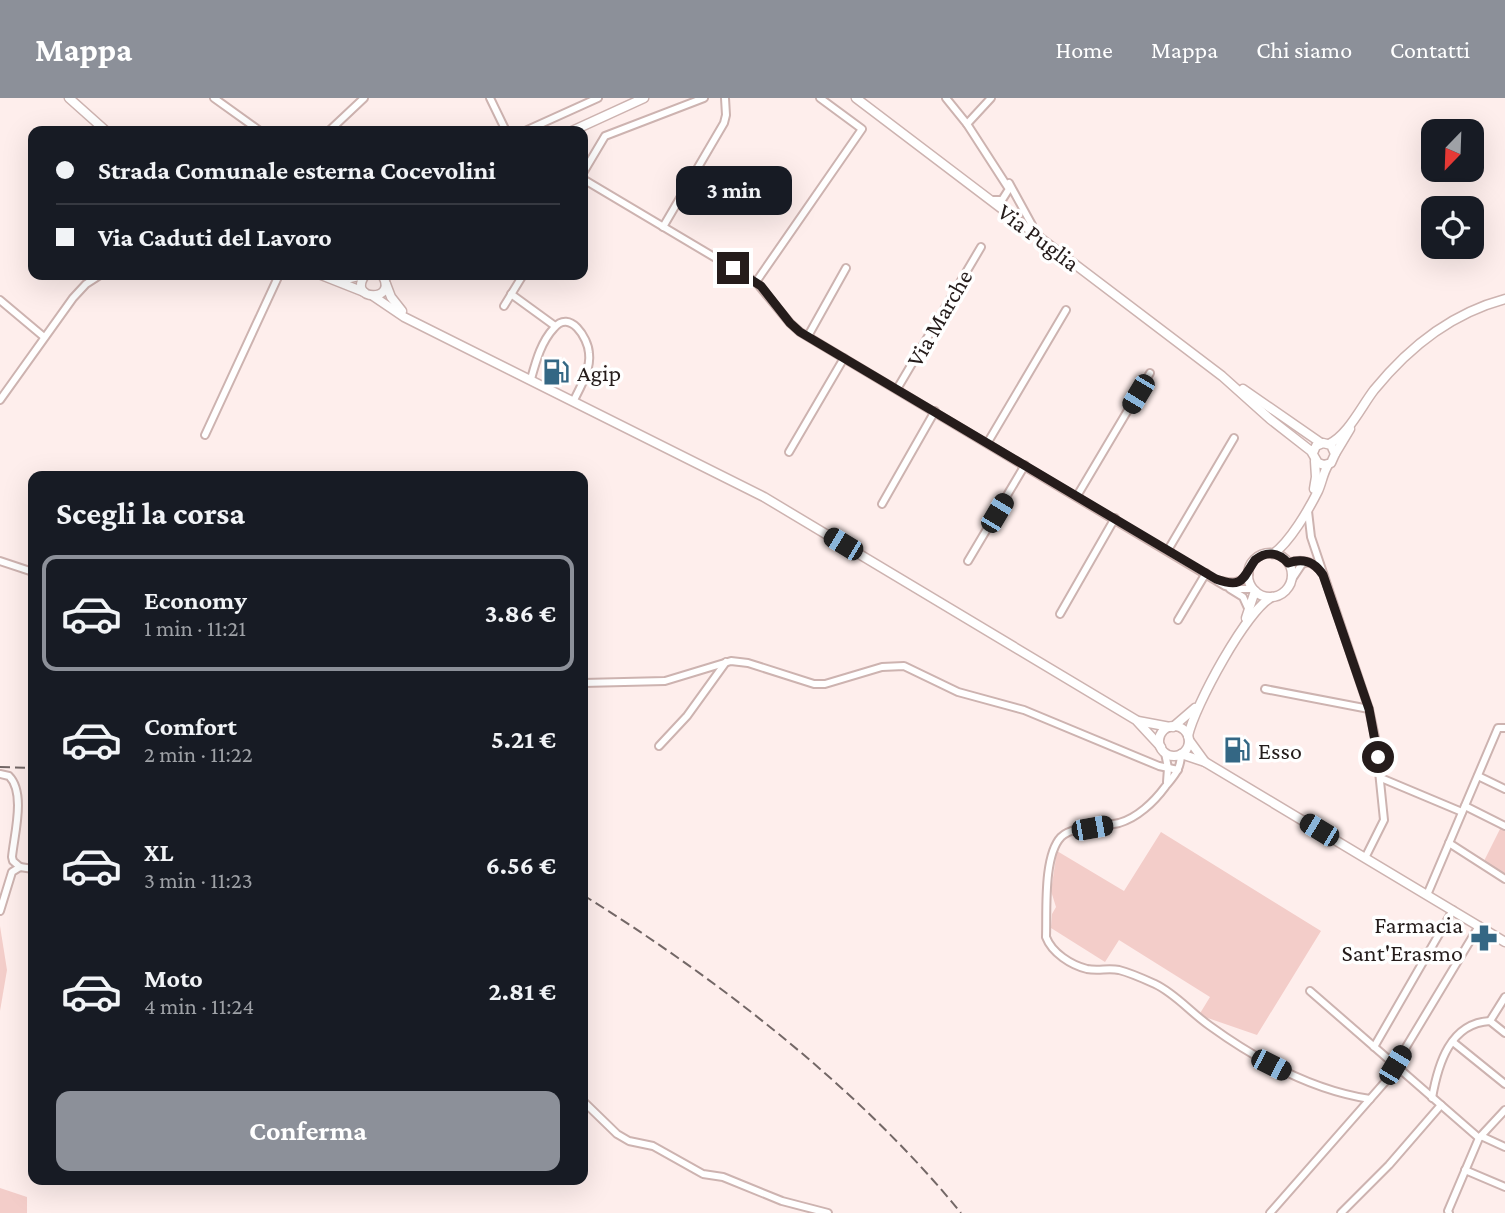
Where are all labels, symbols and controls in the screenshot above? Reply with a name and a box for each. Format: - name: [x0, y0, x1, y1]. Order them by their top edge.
- text: Mappa: [35, 31, 132, 68]
- text: Home: [1055, 36, 1113, 63]
- text: Mappa: [1151, 36, 1218, 63]
- text: Chi siamo: [1256, 36, 1352, 63]
- text: Contatti: [1390, 36, 1470, 63]
- north arrow: [1421, 119, 1484, 182]
- map controls: [1421, 119, 1484, 259]
- text: Strada Comunale esterna Cocevolini: [98, 156, 496, 185]
- callout: 3 min: [675, 166, 791, 216]
- text: 3 min: [706, 177, 762, 203]
- button: locate: [1421, 196, 1484, 259]
- street label: Via Puglia: [993, 198, 1085, 276]
- text: Via Caduti del Lavoro: [98, 223, 332, 252]
- route end: [717, 252, 749, 284]
- street label: Via Marche: [900, 265, 978, 371]
- fuel station icon: Agip: [541, 357, 571, 387]
- place label: Agip: [577, 359, 621, 386]
- car: [1119, 371, 1158, 417]
- car: [978, 490, 1017, 536]
- text: Scegli la corsa: [56, 495, 245, 531]
- car: [820, 524, 867, 564]
- icon: car: [60, 582, 123, 645]
- text: Economy: [144, 586, 247, 615]
- text: 3.86 €: [485, 599, 556, 628]
- text: 1 min · 11:21: [144, 615, 246, 641]
- icon: car: [60, 708, 123, 771]
- text: Comfort: [144, 712, 237, 741]
- text: 5.21 €: [491, 725, 556, 754]
- fuel station icon: Esso: [1222, 735, 1252, 765]
- place label: Esso: [1258, 737, 1302, 764]
- text: 2 min · 11:22: [144, 741, 253, 767]
- route start: [1362, 741, 1394, 773]
- car: [1296, 810, 1343, 850]
- car: [1070, 814, 1115, 842]
- icon: car: [60, 834, 123, 897]
- text: XL: [144, 838, 173, 867]
- text: 6.56 €: [486, 851, 556, 880]
- text: 3 min · 11:23: [144, 867, 253, 893]
- place label: Farmacia Sant'Erasmo: [1342, 911, 1463, 966]
- pharmacy icon: Farmacia Sant'Erasmo: [1469, 923, 1499, 953]
- icon: car: [60, 960, 123, 1023]
- text: Moto: [144, 964, 203, 993]
- text: 2.81 €: [489, 977, 556, 1006]
- text: 4 min · 11:24: [144, 993, 254, 1019]
- car: [1376, 1042, 1415, 1088]
- car: [1248, 1046, 1295, 1084]
- button: Conferma: [56, 1091, 560, 1171]

